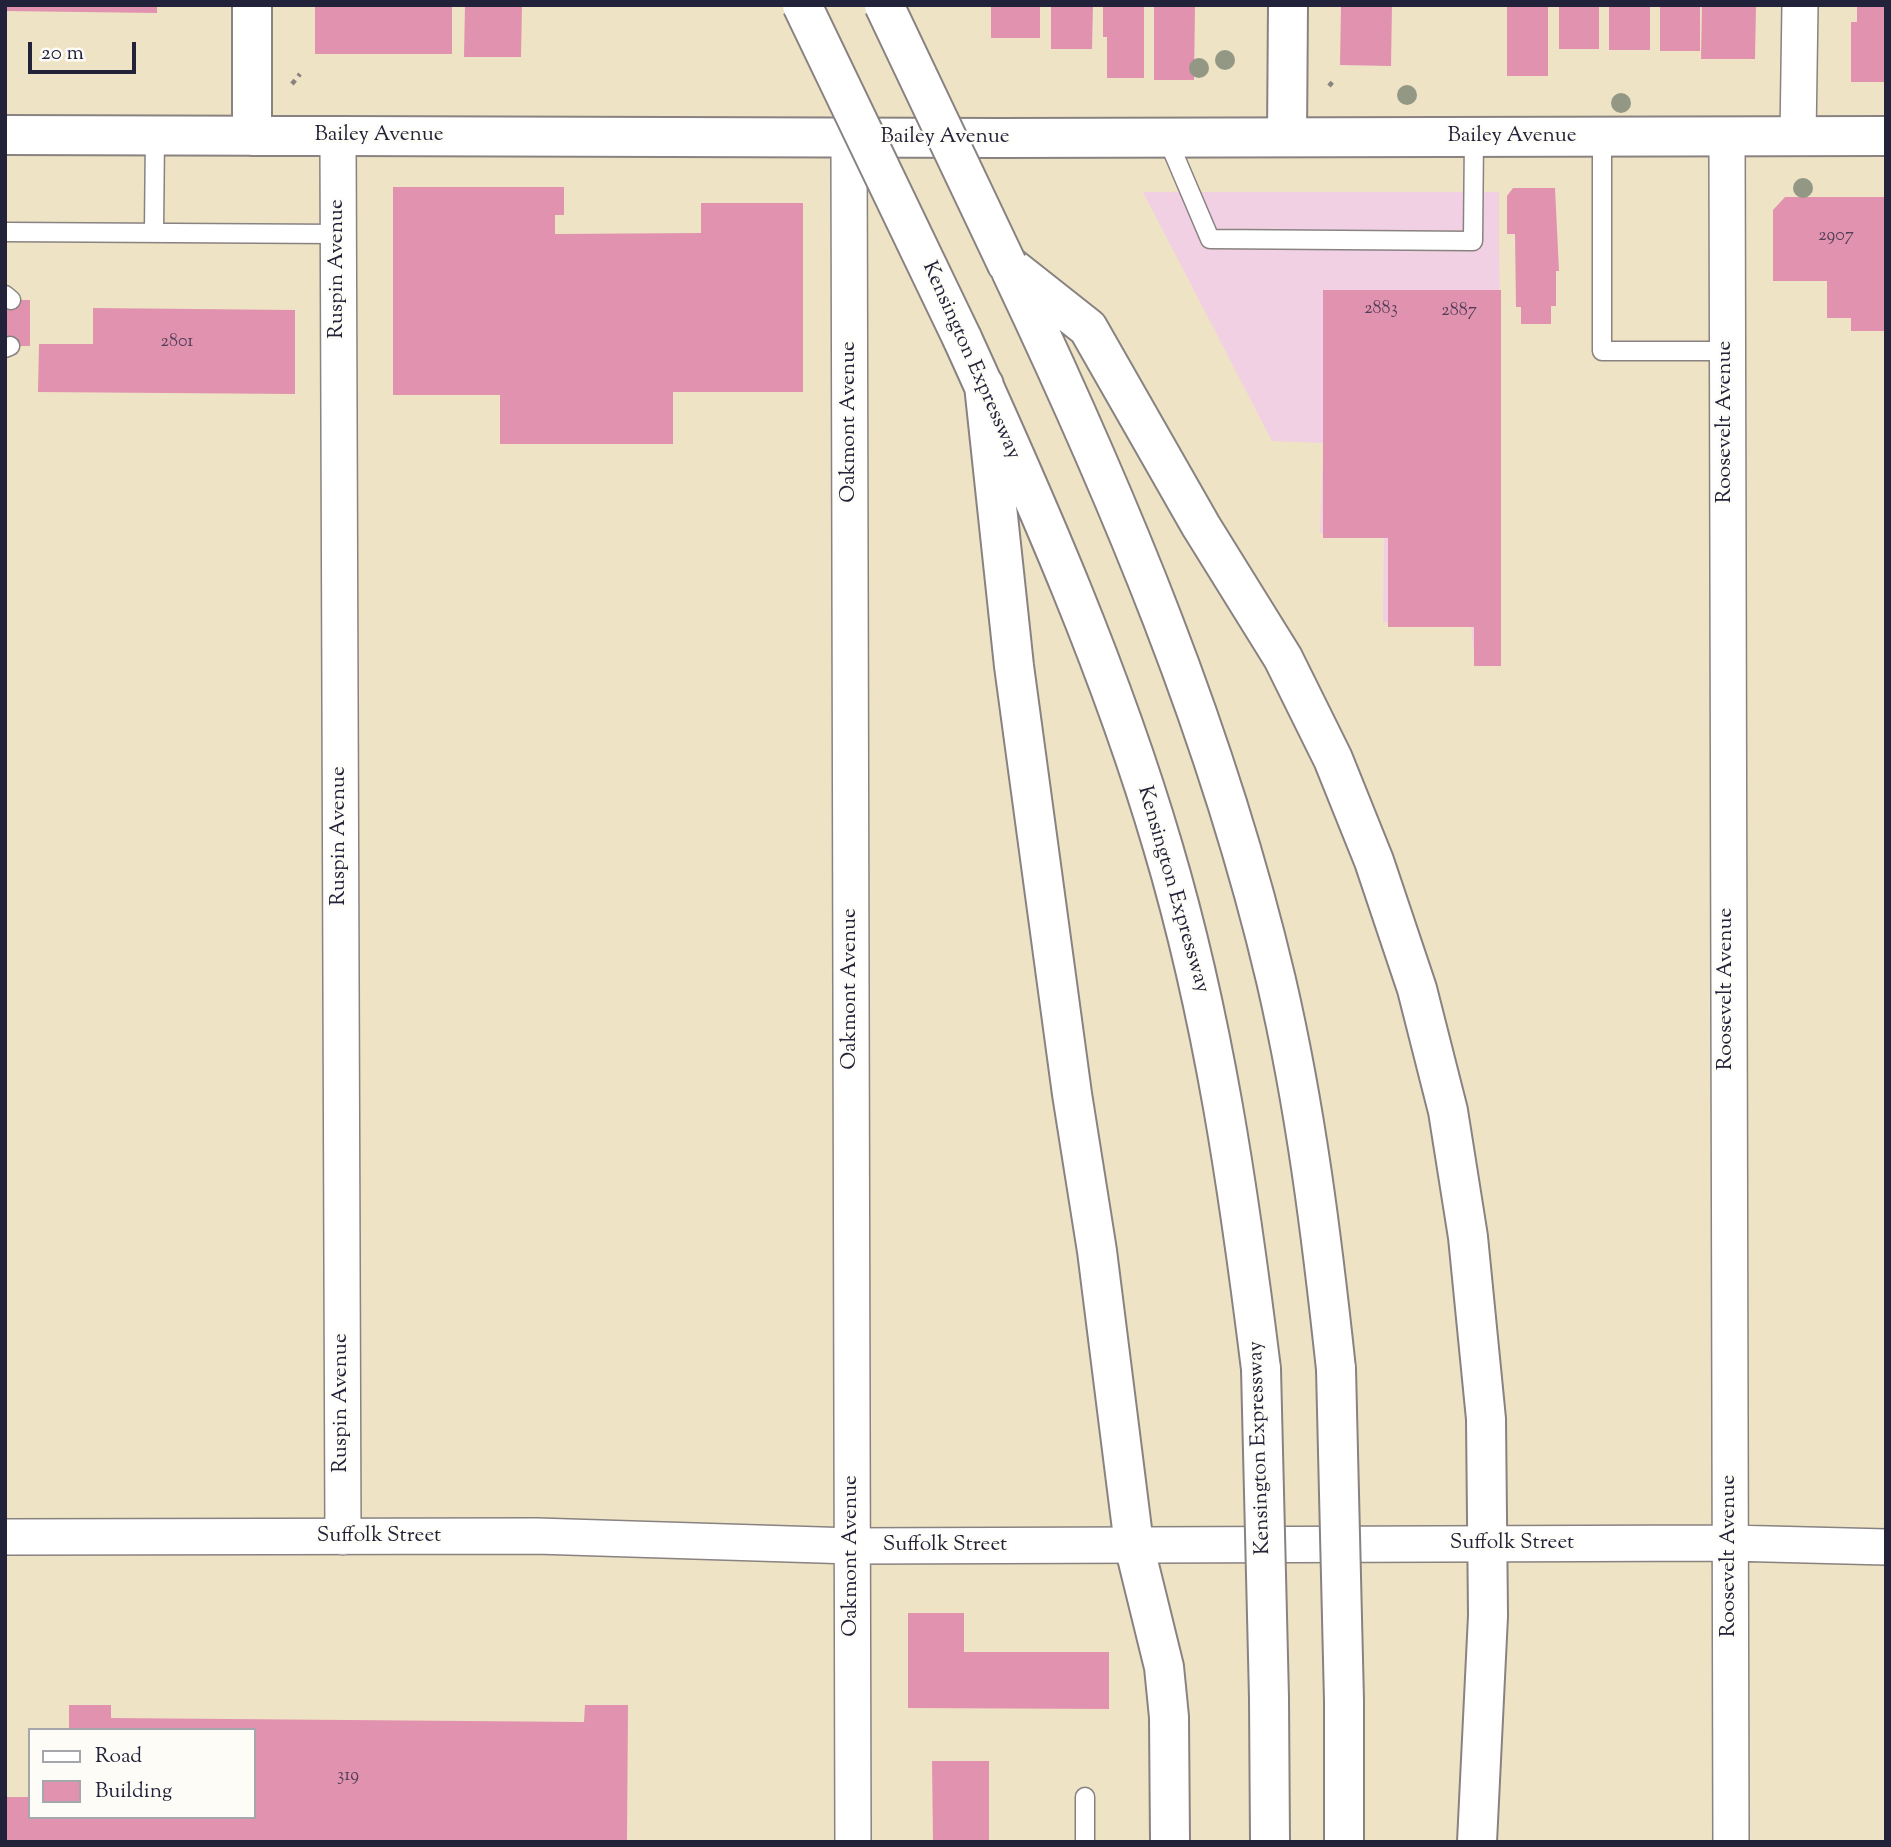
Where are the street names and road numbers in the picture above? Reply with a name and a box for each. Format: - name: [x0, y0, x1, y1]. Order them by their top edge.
- street label: Bailey Avenue: [314, 123, 444, 149]
- street label: Bailey Avenue: [1447, 124, 1577, 150]
- street label: Bailey Avenue: [880, 125, 1010, 151]
- street label: Ruspin Avenue: [325, 199, 351, 339]
- street label: Kensington Expressway: [915, 258, 1025, 464]
- street label: Oakmont Avenue: [837, 341, 863, 503]
- street label: Roosevelt Avenue: [1713, 341, 1739, 503]
- street label: Ruspin Avenue: [327, 766, 353, 906]
- street label: Kensington Expressway: [1130, 784, 1214, 996]
- street label: Oakmont Avenue: [838, 908, 864, 1070]
- street label: Roosevelt Avenue: [1714, 908, 1740, 1070]
- street label: Ruspin Avenue: [329, 1333, 355, 1473]
- street label: Kensington Expressway: [1245, 1341, 1277, 1555]
- street label: Oakmont Avenue: [839, 1475, 865, 1637]
- street label: Roosevelt Avenue: [1717, 1475, 1743, 1637]
- street label: Suffolk Street: [317, 1524, 441, 1550]
- street label: Suffolk Street: [1450, 1531, 1574, 1557]
- street label: Suffolk Street: [883, 1533, 1007, 1559]

